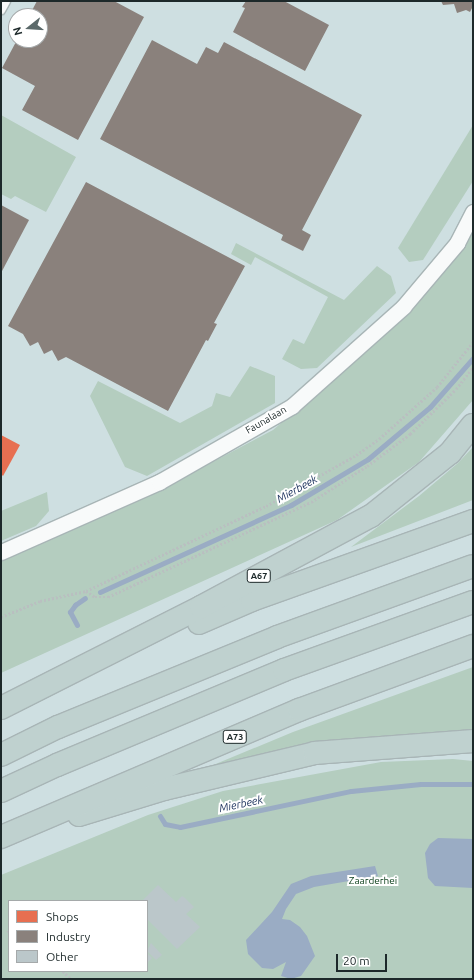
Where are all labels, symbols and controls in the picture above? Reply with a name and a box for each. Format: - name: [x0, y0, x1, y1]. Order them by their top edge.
- north arrow: [8, 8, 48, 48]
- text: N: [11, 26, 24, 37]
- street label: Faunalaan: [243, 404, 289, 436]
- water label: Mierbeek: [274, 472, 320, 506]
- road number: A67: [246, 569, 272, 583]
- road number: A73: [222, 730, 248, 744]
- water label: Mierbeek: [218, 793, 264, 815]
- park label: Zaarderhei: [349, 875, 397, 887]
- legend: [8, 900, 148, 972]
- text: Shops: [46, 910, 78, 923]
- text: Industry: [46, 930, 90, 943]
- scale bar: [338, 946, 389, 972]
- text: Other: [46, 950, 78, 963]
- text: 20 m: [343, 954, 370, 967]

